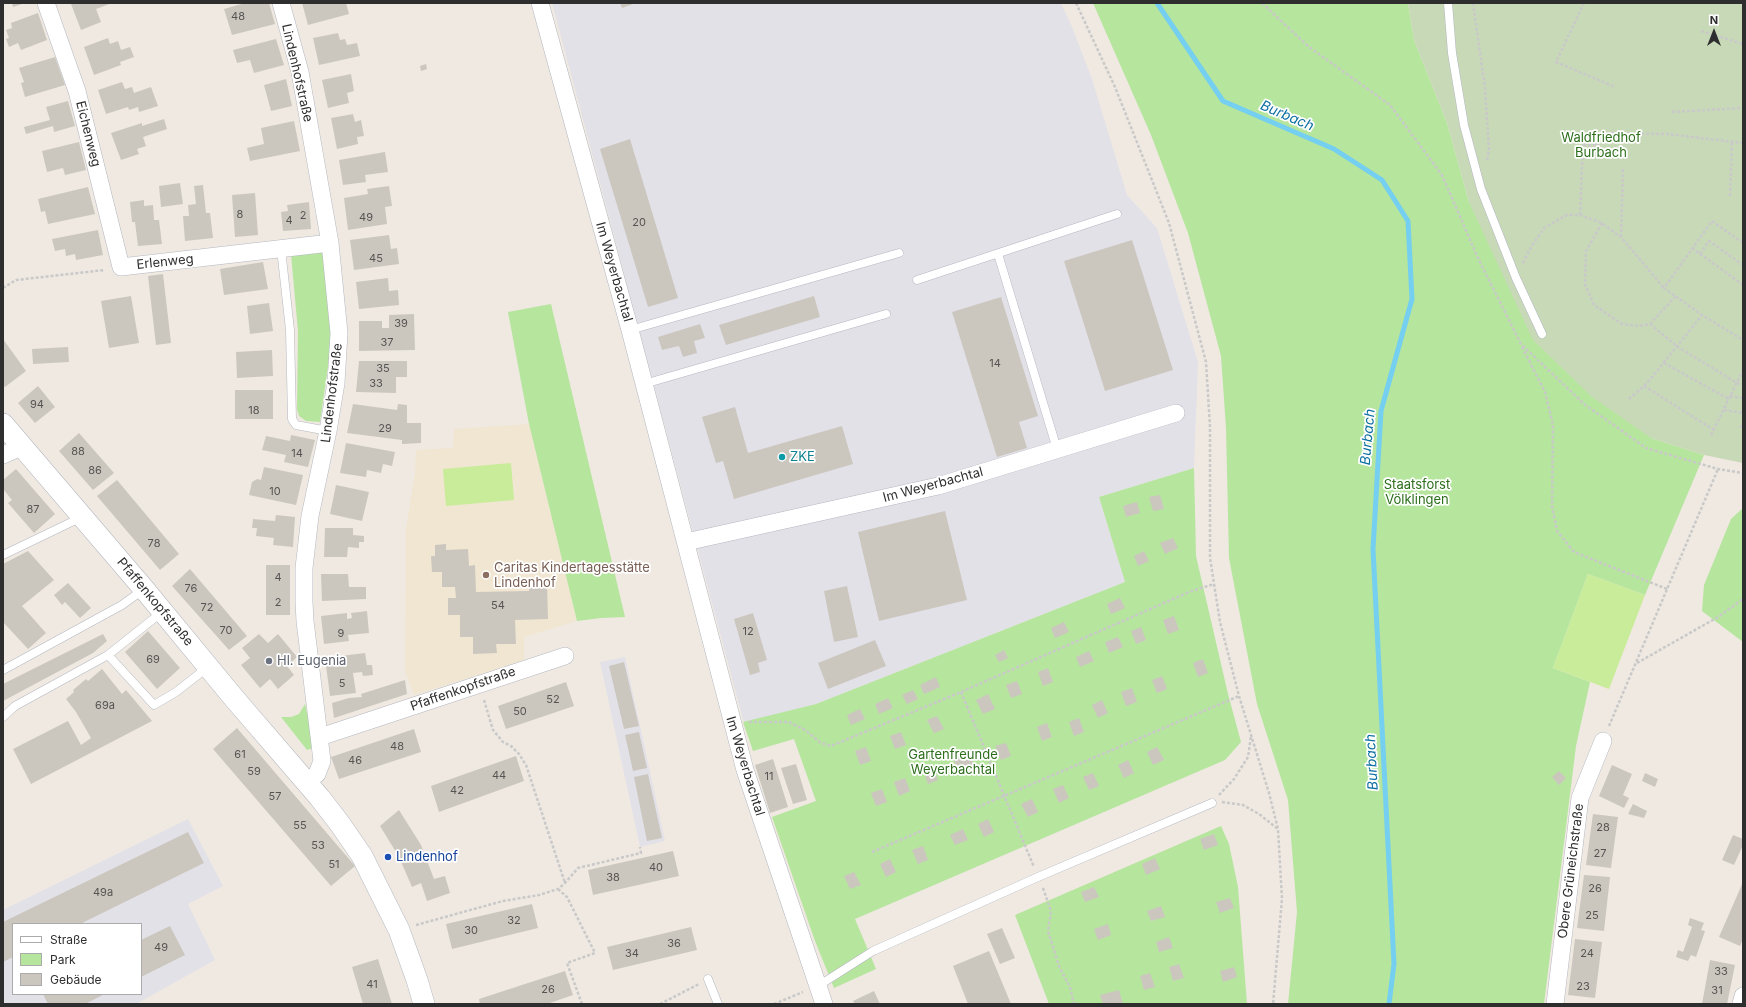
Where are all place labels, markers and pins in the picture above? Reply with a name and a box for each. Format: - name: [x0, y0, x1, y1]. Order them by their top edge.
- place label: ZKE: [790, 449, 815, 465]
- marker: ZKE: [777, 452, 787, 462]
- place label: Caritas Kindertagesstätte Lindenhof: [494, 560, 650, 591]
- marker: Caritas Kindertagesstätte Lindenhof: [481, 570, 491, 580]
- place label: Hl. Eugenia: [277, 653, 346, 669]
- marker: Hl. Eugenia: [264, 656, 274, 666]
- place label: Lindenhof: [396, 849, 458, 865]
- marker: Lindenhof: [383, 852, 393, 862]

